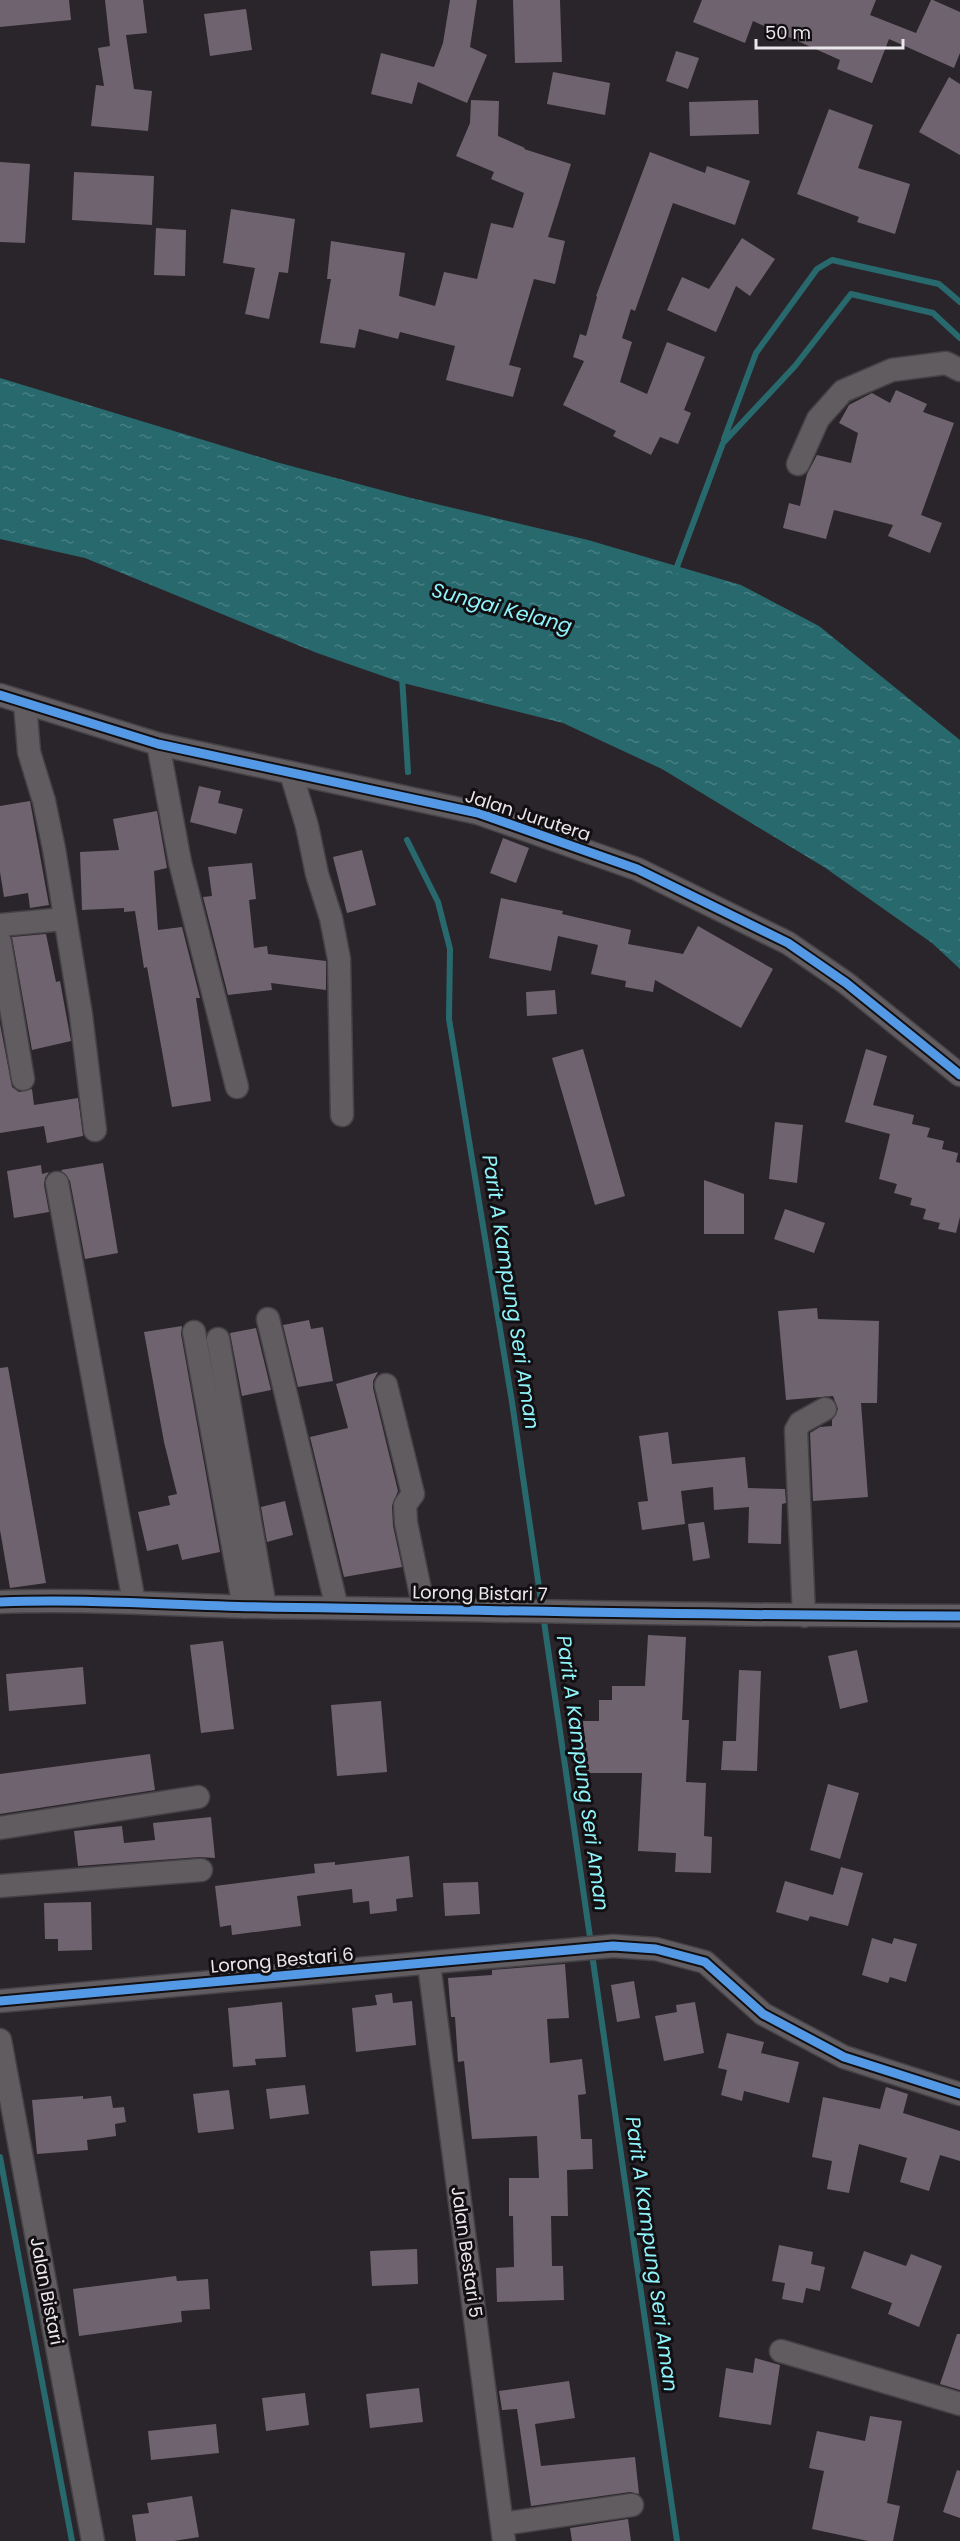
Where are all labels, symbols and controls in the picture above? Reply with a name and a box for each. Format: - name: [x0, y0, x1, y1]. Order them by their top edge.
- scale bar: [756, 12, 903, 50]
- text: 50 m: [765, 20, 811, 45]
- water label: Sungai Kelang: [429, 576, 575, 640]
- street label: Jalan Jurutera: [462, 783, 594, 847]
- water label: Parit A Kampung Seri Aman: [475, 1153, 547, 1431]
- street label: Lorong Bistari 7: [412, 1579, 548, 1607]
- water label: Parit A Kampung Seri Aman: [550, 1634, 616, 1912]
- street label: Lorong Bestari 6: [209, 1941, 355, 1979]
- water label: Parit A Kampung Seri Aman: [619, 2115, 685, 2393]
- street label: Jalan Bestari 5: [445, 2185, 489, 2319]
- street label: Jalan Bistari: [24, 2235, 70, 2347]

